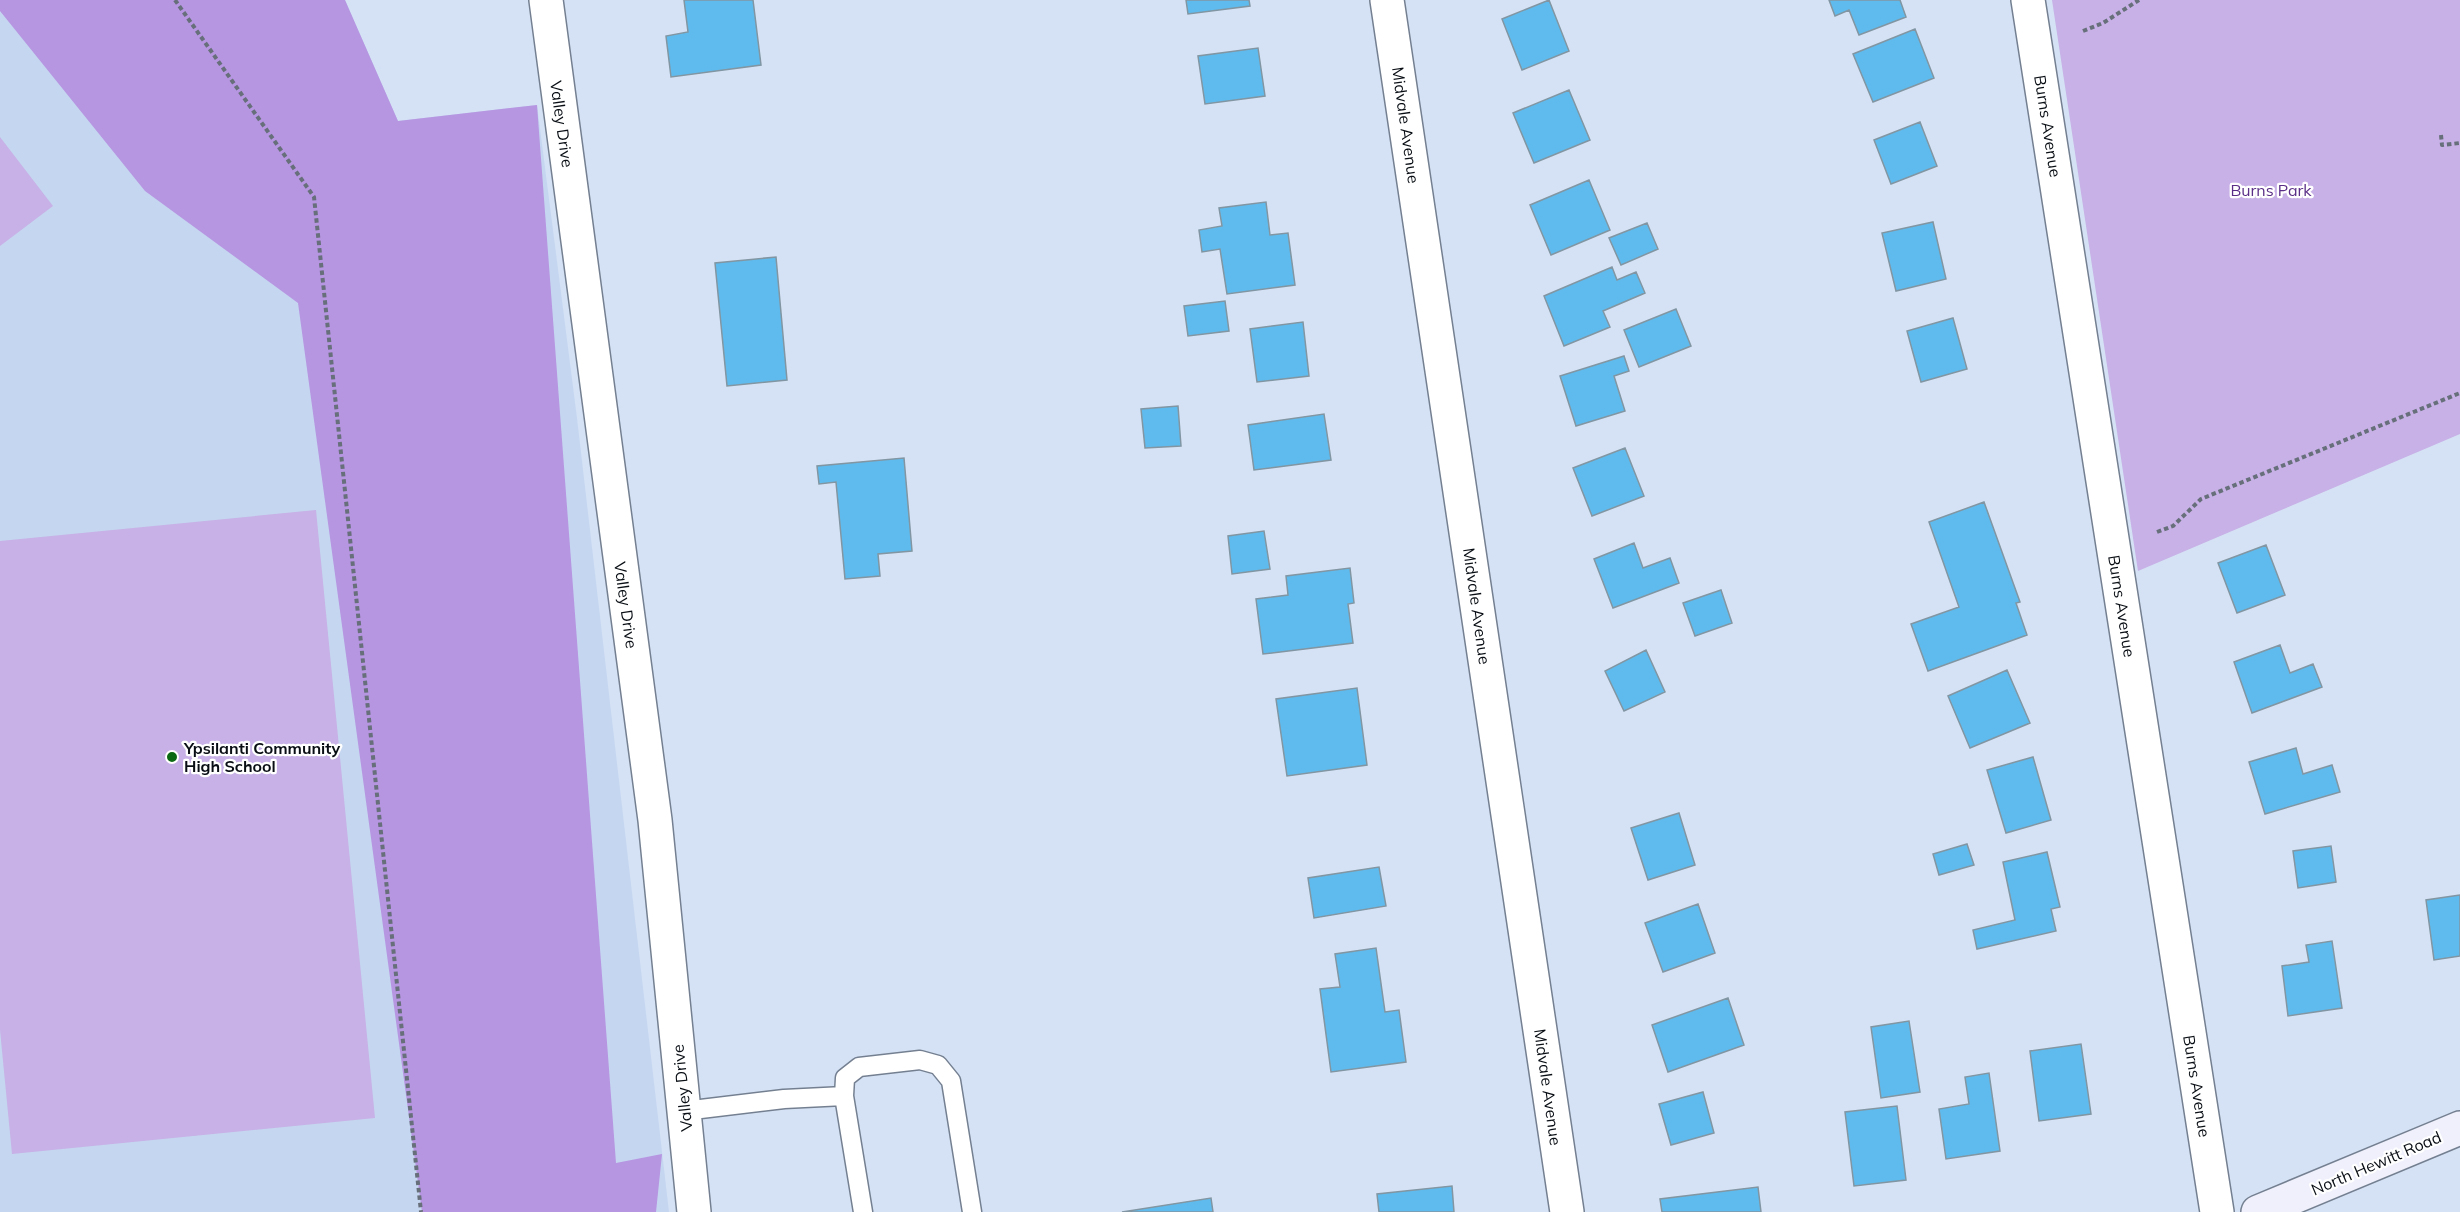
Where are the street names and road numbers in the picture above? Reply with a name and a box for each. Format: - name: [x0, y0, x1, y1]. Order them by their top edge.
- street label: Midvale Avenue: [1388, 65, 1424, 185]
- street label: Burns Avenue: [2030, 74, 2066, 178]
- street label: Valley Drive: [546, 79, 578, 169]
- street label: Midvale Avenue: [1459, 546, 1495, 666]
- street label: Burns Avenue: [2104, 554, 2140, 658]
- street label: Valley Drive: [610, 560, 642, 650]
- street label: Midvale Avenue: [1530, 1027, 1566, 1147]
- street label: Burns Avenue: [2179, 1034, 2215, 1138]
- street label: Valley Drive: [667, 1043, 697, 1133]
- street label: North Hewitt Road: [2308, 1127, 2444, 1199]

